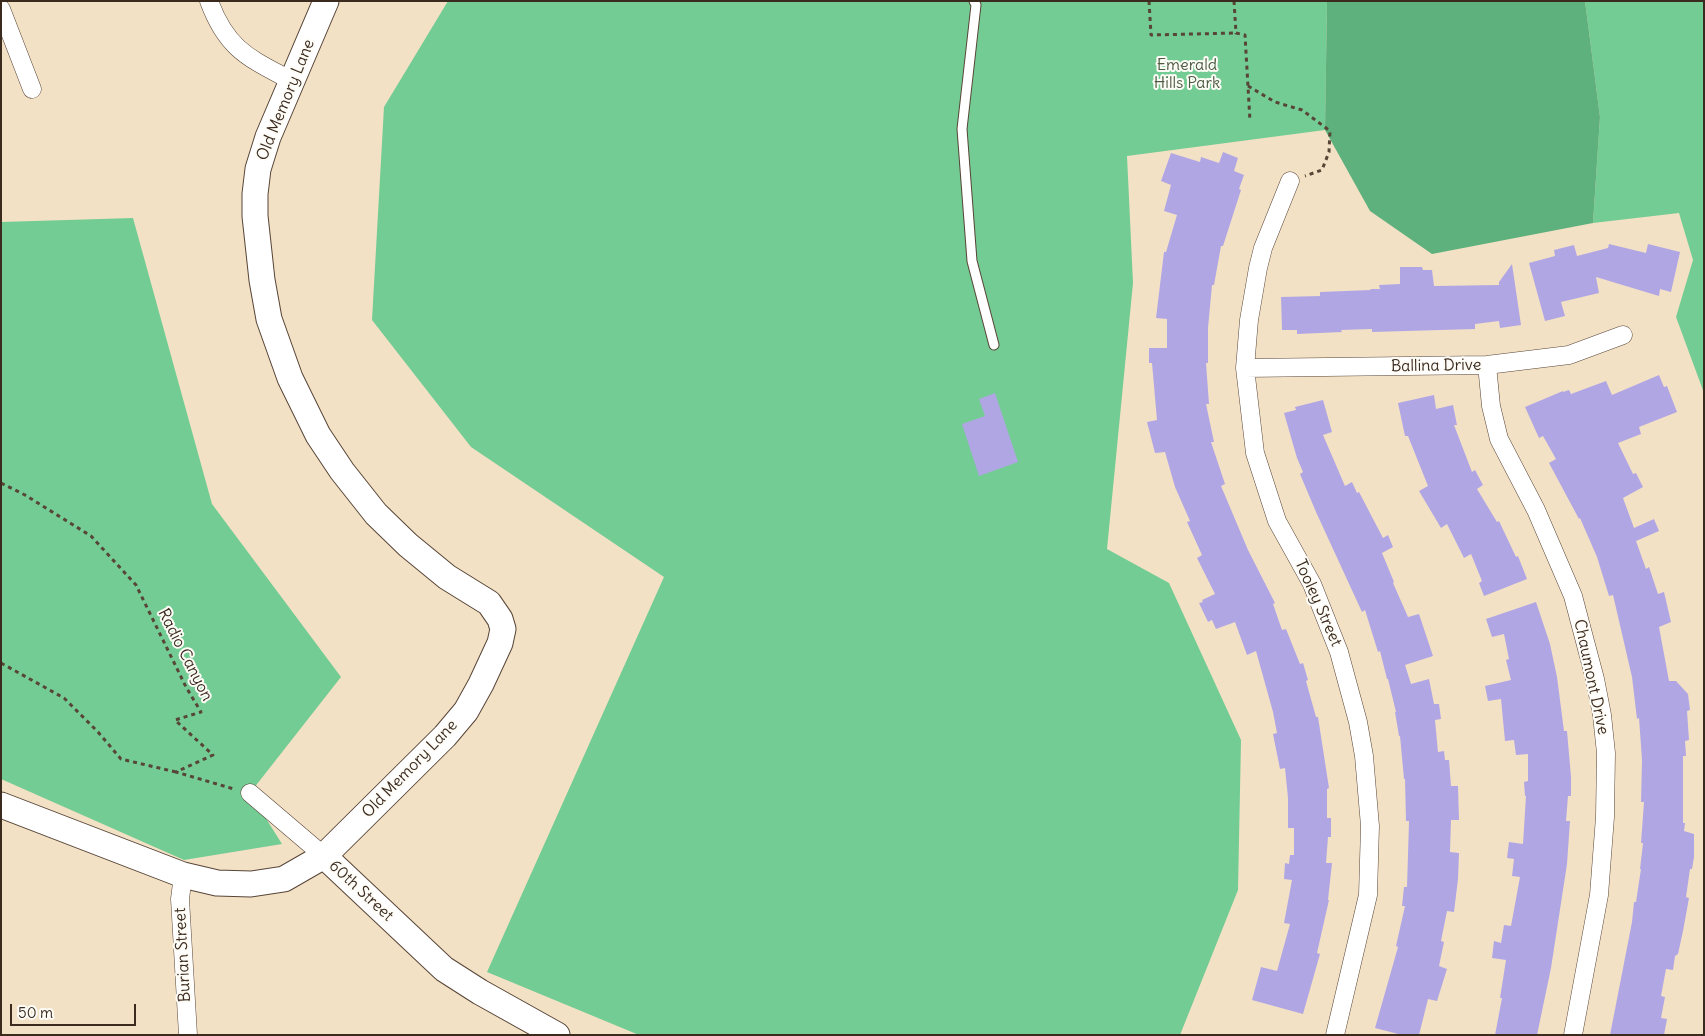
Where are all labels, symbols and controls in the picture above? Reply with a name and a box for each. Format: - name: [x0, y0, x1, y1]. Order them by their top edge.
- street label: Old Memory Lane: [253, 37, 319, 163]
- park label: Emerald Hills Park: [1154, 55, 1220, 93]
- street label: Ballina Drive: [1391, 356, 1481, 376]
- street label: Tooley Street: [1290, 557, 1346, 649]
- street label: Radio Canyon: [154, 606, 216, 704]
- street label: Chaumont Drive: [1569, 618, 1613, 736]
- street label: Old Memory Lane: [358, 716, 462, 822]
- street label: 60th Street: [325, 856, 397, 926]
- street label: Burian Street: [171, 907, 195, 1003]
- scale bar: [12, 994, 139, 1026]
- text: 50 m: [18, 1003, 53, 1022]

